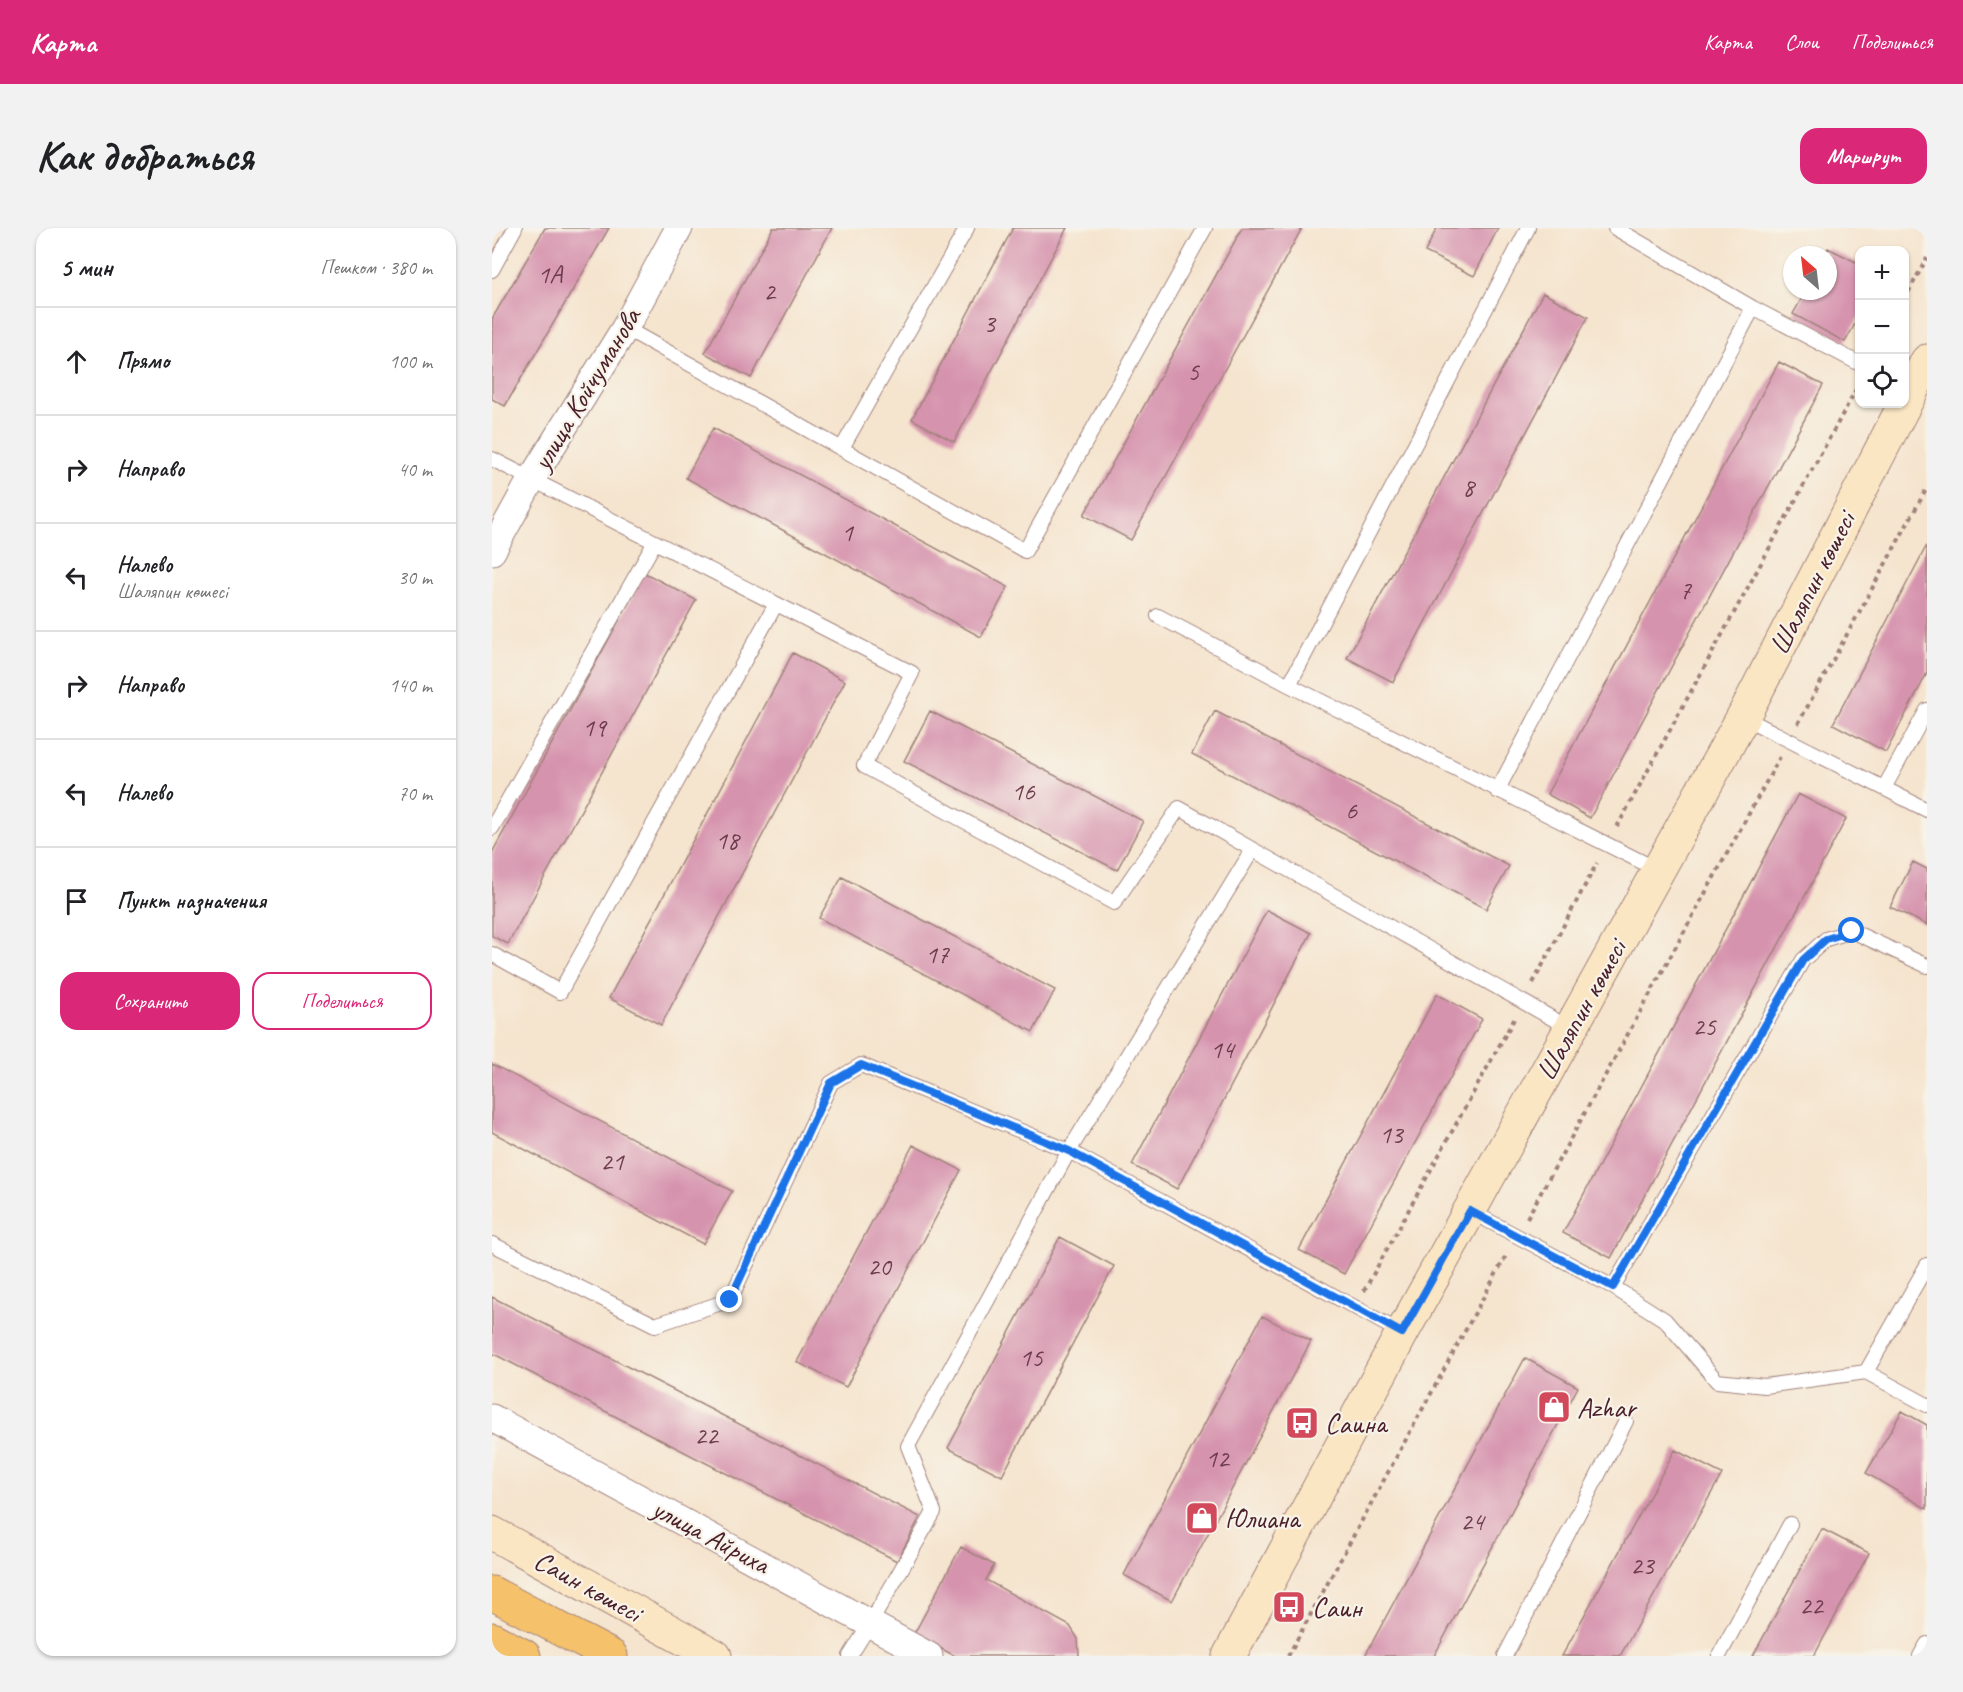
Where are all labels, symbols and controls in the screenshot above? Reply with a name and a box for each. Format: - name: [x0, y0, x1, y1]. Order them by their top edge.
- text: Карта: [30, 25, 97, 60]
- text: Карта: [1704, 29, 1752, 55]
- text: Слои: [1785, 29, 1819, 55]
- text: Поделиться: [1852, 29, 1933, 55]
- button: Маршрут: [1800, 128, 1927, 184]
- text: Как добраться: [36, 130, 253, 183]
- north arrow: [1783, 246, 1837, 300]
- map controls: [1855, 246, 1909, 408]
- button: +: [1855, 246, 1909, 300]
- text: 5 мин: [60, 251, 112, 284]
- text: Пешком · 380 m: [320, 255, 432, 280]
- house number: 1А: [538, 258, 564, 291]
- house number: 2: [763, 275, 777, 308]
- street label: улица Койчуманова: [523, 300, 649, 478]
- button: −: [1855, 300, 1909, 354]
- house number: 3: [983, 307, 997, 340]
- icon: ahead: [60, 345, 93, 378]
- text: Прямо: [117, 347, 169, 375]
- text: 100 m: [389, 349, 432, 374]
- button: locate: [1855, 354, 1909, 408]
- house number: 5: [1187, 355, 1200, 388]
- icon: right: [60, 453, 93, 486]
- text: Направо: [117, 455, 184, 483]
- text: 40 m: [398, 457, 432, 482]
- house number: 8: [1462, 471, 1476, 504]
- street label: Шаляпин көшесі: [1761, 503, 1865, 660]
- house number: 1: [841, 516, 854, 549]
- text: Налево: [117, 551, 173, 579]
- icon: left: [60, 561, 93, 594]
- text: 30 m: [398, 565, 432, 590]
- house number: 7: [1679, 574, 1692, 607]
- text: Шаляпин көшесі: [117, 579, 228, 604]
- icon: right: [60, 669, 93, 702]
- text: Направо: [117, 671, 184, 699]
- text: 140 m: [389, 673, 432, 698]
- house number: 19: [582, 711, 608, 744]
- house number: 16: [1011, 775, 1036, 808]
- icon: left: [60, 777, 93, 810]
- text: Налево: [117, 779, 173, 807]
- text: 70 m: [398, 781, 432, 806]
- house number: 6: [1345, 794, 1358, 827]
- house number: 18: [715, 824, 741, 857]
- icon: arrive: [60, 885, 93, 918]
- text: Пункт назначения: [117, 887, 266, 915]
- route start: [1838, 917, 1864, 943]
- street label: Шаляпин көшесі: [1528, 930, 1636, 1086]
- house number: 17: [925, 938, 950, 971]
- button: Сохранить: [60, 972, 240, 1030]
- button: Поделиться: [252, 972, 432, 1030]
- house number: 25: [1692, 1010, 1717, 1043]
- house number: 14: [1210, 1033, 1236, 1066]
- house number: 13: [1379, 1118, 1405, 1151]
- house number: 21: [600, 1145, 625, 1178]
- house number: 20: [867, 1250, 893, 1283]
- route end: [716, 1286, 742, 1312]
- house number: 15: [1019, 1341, 1044, 1374]
- shop icon: Azhar: [1536, 1389, 1572, 1425]
- place label: Azhar: [1577, 1390, 1637, 1425]
- bus stop icon: Саина: [1284, 1405, 1320, 1441]
- place label: Саина: [1325, 1406, 1389, 1441]
- house number: 22: [694, 1419, 720, 1452]
- house number: 12: [1205, 1442, 1231, 1475]
- street label: улица Айриха: [645, 1490, 777, 1582]
- shop icon: Юлиана: [1184, 1500, 1220, 1536]
- place label: Юлиана: [1225, 1501, 1302, 1536]
- house number: 24: [1460, 1505, 1486, 1538]
- street label: Саин көшесі: [528, 1542, 651, 1632]
- house number: 23: [1630, 1549, 1656, 1582]
- bus stop icon: Саин: [1271, 1589, 1307, 1625]
- house number: 22: [1799, 1589, 1825, 1622]
- place label: Саин: [1312, 1590, 1363, 1625]

